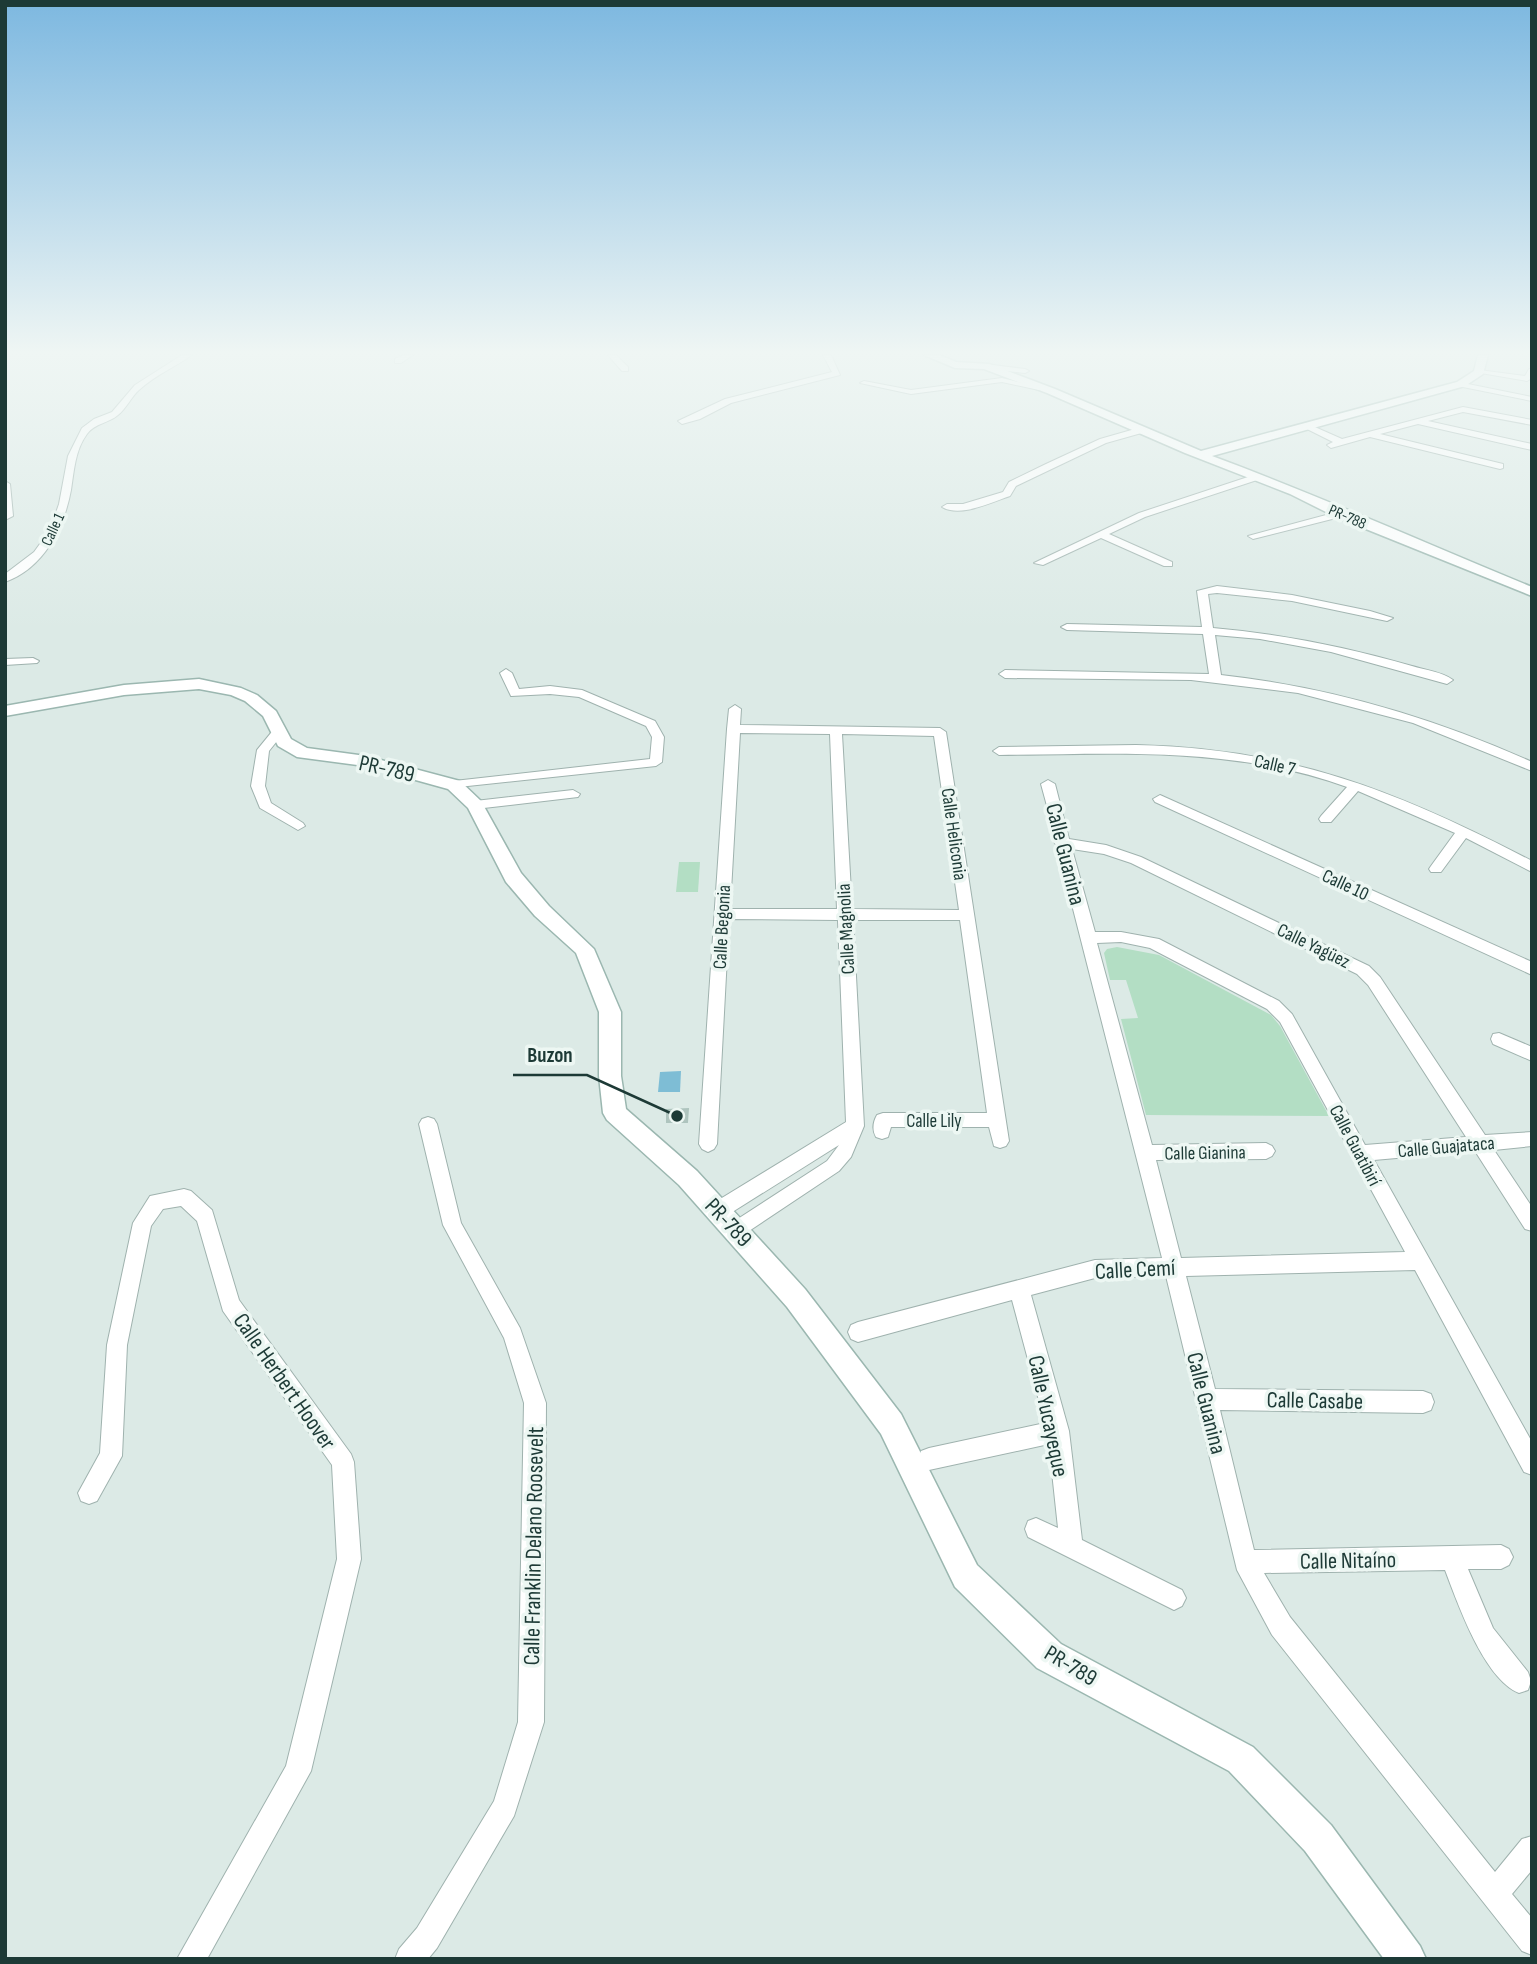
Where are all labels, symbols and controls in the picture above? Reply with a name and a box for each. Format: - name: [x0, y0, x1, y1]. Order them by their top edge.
- street label: PR-788: [1326, 501, 1369, 534]
- street label: Calle 1: [38, 510, 69, 549]
- street label: PR-789: [356, 749, 417, 789]
- street label: Calle 7: [1252, 750, 1298, 781]
- street label: Calle Heliconia: [936, 787, 971, 882]
- street label: Calle Guanina: [1039, 800, 1091, 908]
- street label: Calle 10: [1318, 865, 1372, 906]
- street label: Calle Magnolia: [833, 883, 860, 975]
- street label: Calle Begonia: [709, 884, 736, 970]
- street label: Calle Yagüez: [1273, 919, 1354, 974]
- callout: Buzon: [513, 1033, 587, 1075]
- text: Buzon: [527, 1043, 573, 1068]
- street label: Calle Guatibirí: [1324, 1101, 1386, 1191]
- street label: Calle Lily: [906, 1110, 962, 1133]
- street label: Calle Guajataca: [1397, 1132, 1496, 1163]
- street label: Calle Gianina: [1164, 1141, 1246, 1166]
- street label: PR-789: [699, 1192, 758, 1253]
- street label: Calle Cemí: [1094, 1254, 1177, 1286]
- street label: Calle Herbert Hoover: [227, 1308, 342, 1456]
- street label: Calle Guanina: [1180, 1349, 1232, 1457]
- street label: Calle Yucayeque: [1022, 1353, 1075, 1479]
- street label: Calle Casabe: [1266, 1386, 1363, 1416]
- street label: Calle Franklin Delano Roosevelt: [518, 1426, 550, 1666]
- street label: Calle Nitaíno: [1300, 1546, 1397, 1576]
- street label: PR-789: [1039, 1639, 1102, 1692]

